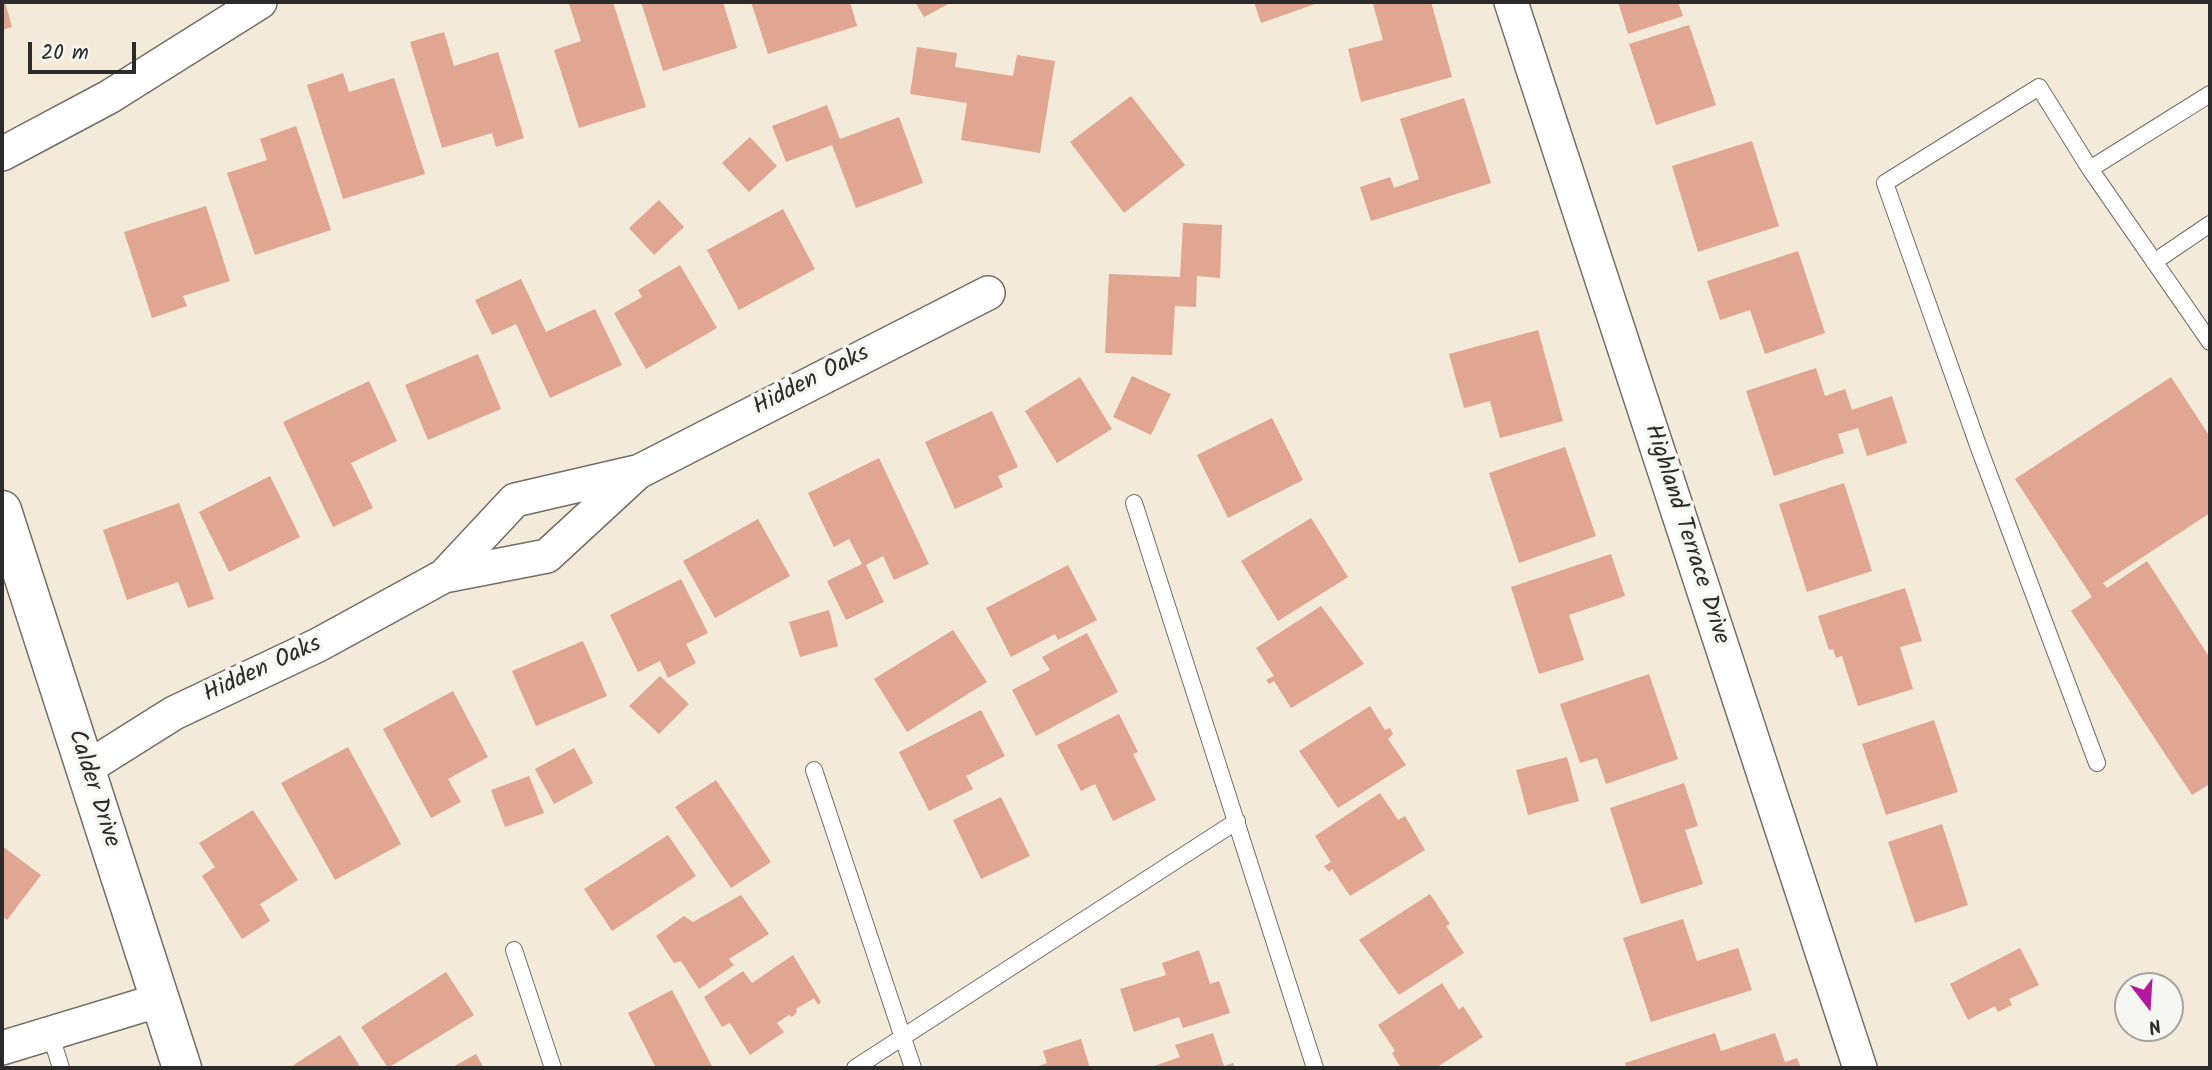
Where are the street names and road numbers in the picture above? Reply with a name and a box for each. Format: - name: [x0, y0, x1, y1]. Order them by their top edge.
- street label: Hidden Oaks: [749, 340, 875, 424]
- street label: Highland Terrace Drive: [1636, 421, 1734, 649]
- street label: Hidden Oaks: [200, 631, 326, 711]
- street label: Calder Drive: [59, 727, 125, 851]

